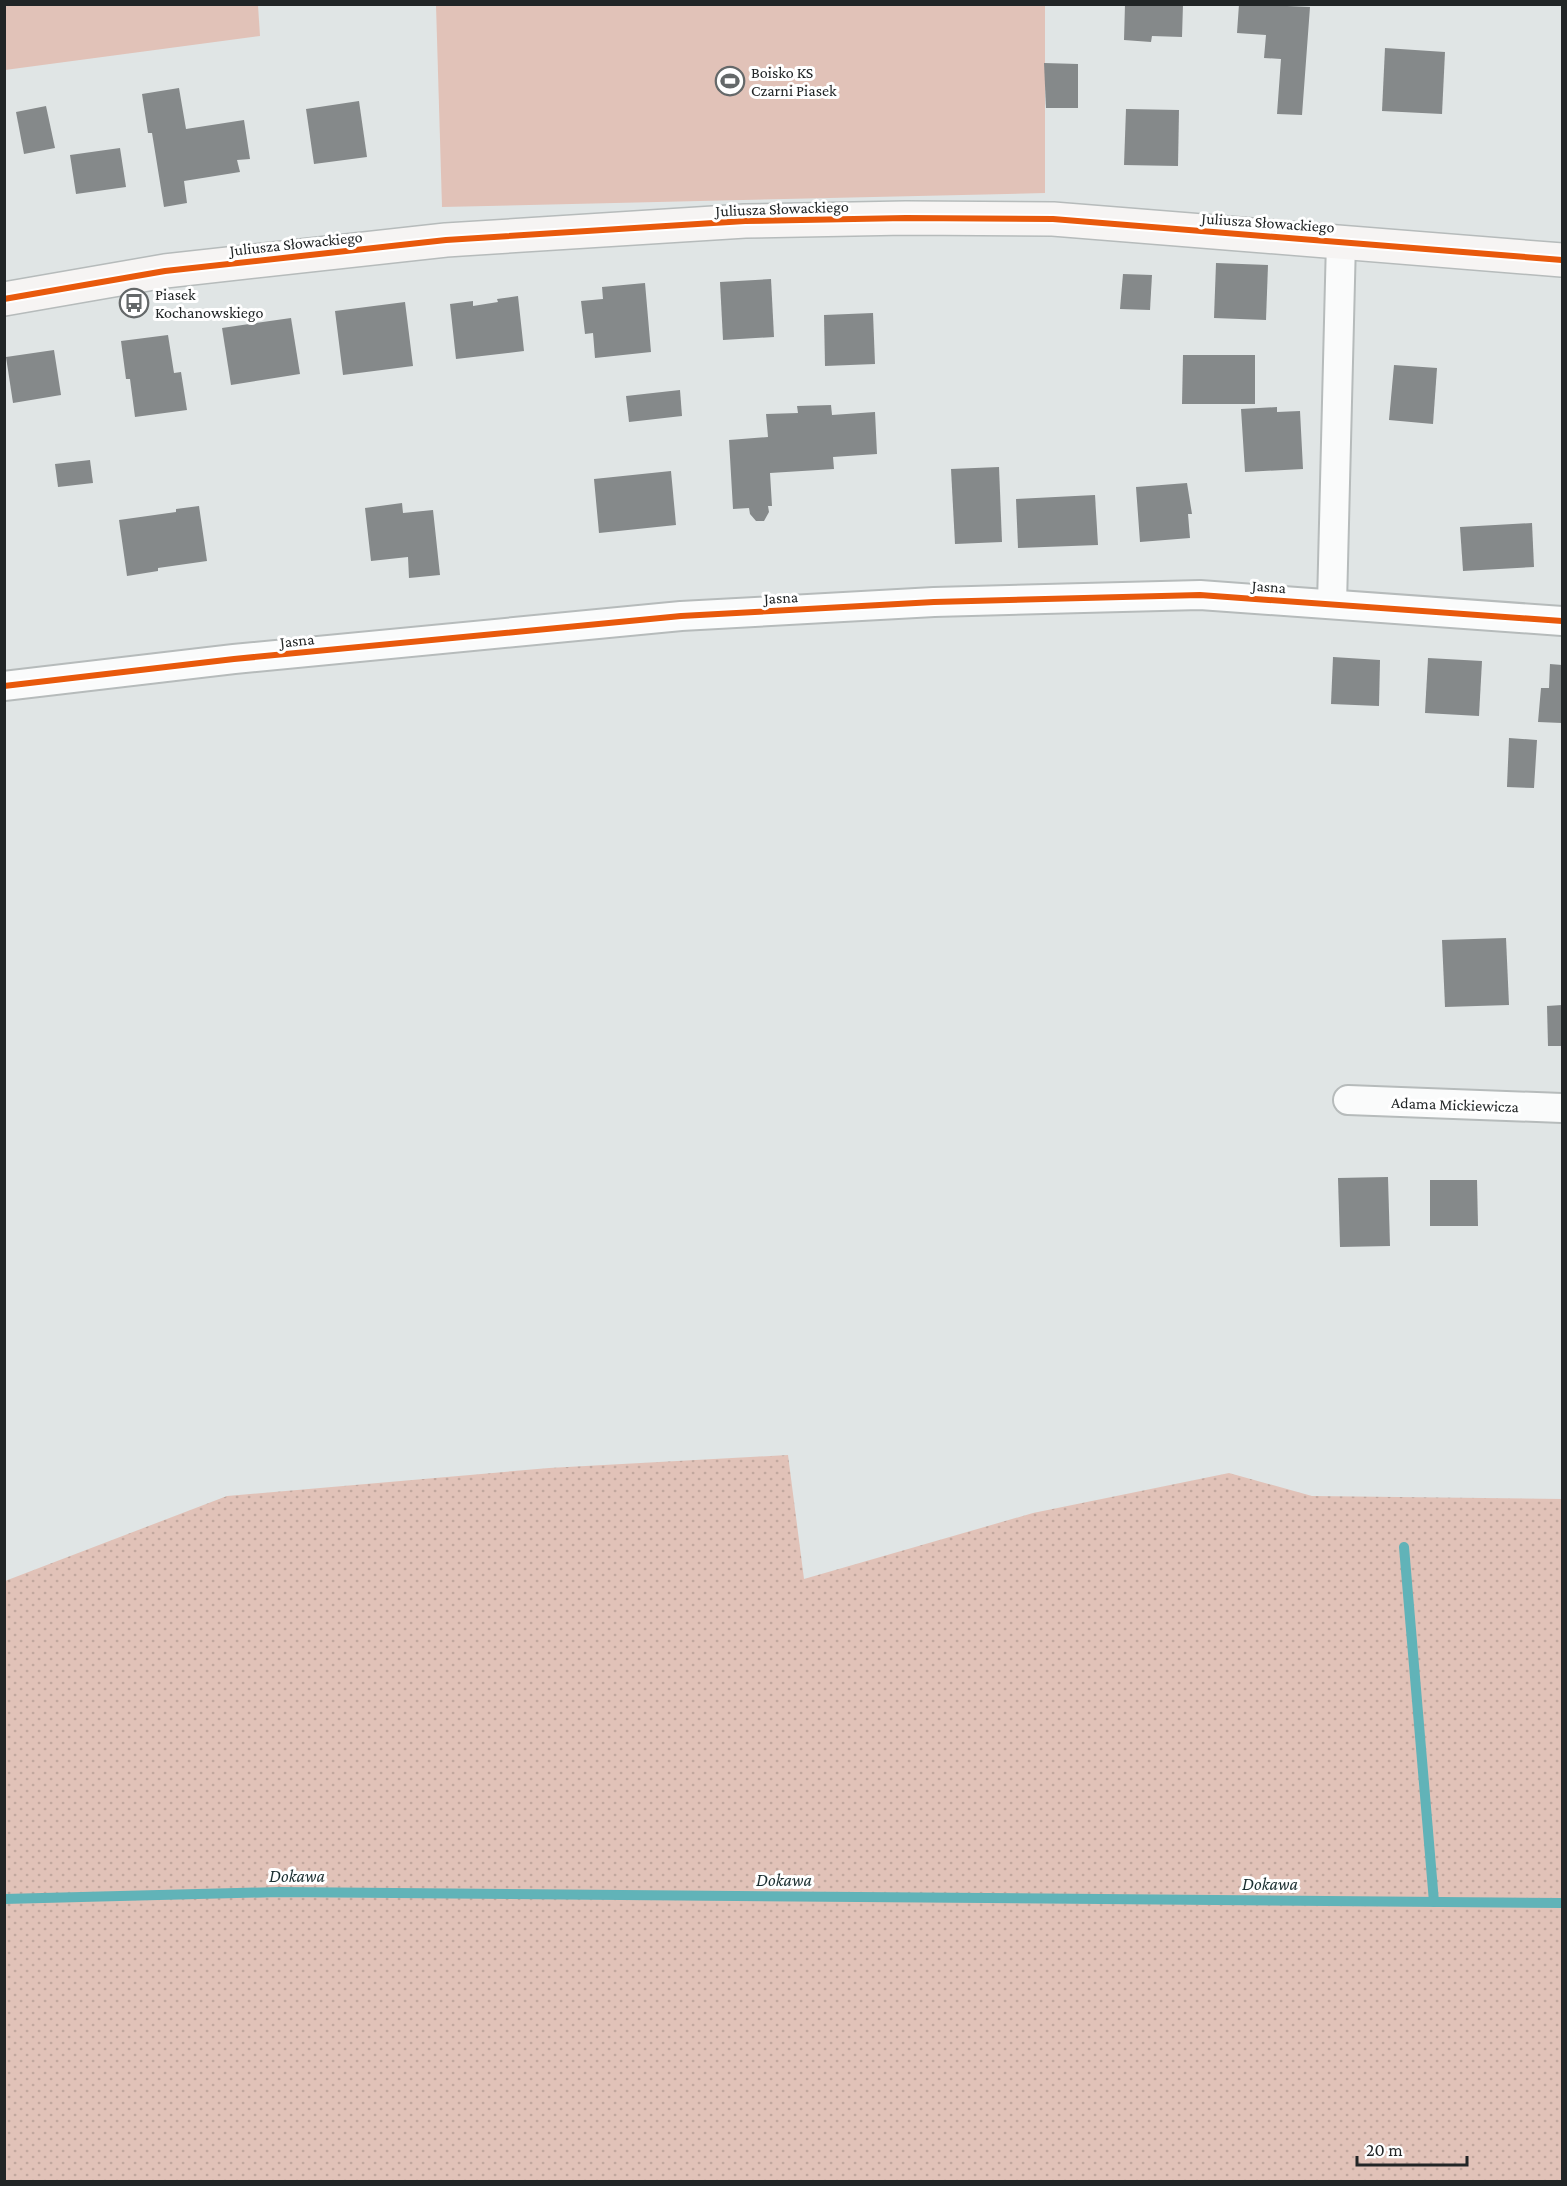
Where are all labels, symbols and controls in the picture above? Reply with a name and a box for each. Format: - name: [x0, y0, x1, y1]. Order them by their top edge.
- place label: Boisko KS Czarni Piasek: [751, 64, 837, 99]
- sports icon: Boisko KS Czarni Piasek: [714, 65, 746, 97]
- street label: Juliusza Słowackiego: [713, 198, 849, 220]
- street label: Juliusza Słowackiego: [1199, 209, 1335, 237]
- street label: Juliusza Słowackiego: [227, 228, 363, 260]
- place label: Piasek Kochanowskiego: [155, 286, 263, 322]
- bus stop icon: Piasek Kochanowskiego: [118, 287, 150, 319]
- street label: Jasna: [1249, 577, 1287, 597]
- street label: Jasna: [761, 588, 799, 608]
- street label: Jasna: [277, 630, 316, 652]
- street label: Adama Mickiewicza: [1391, 1094, 1520, 1115]
- water label: Dokawa: [269, 1866, 325, 1886]
- water label: Dokawa: [756, 1870, 812, 1890]
- water label: Dokawa: [1242, 1874, 1298, 1894]
- scale bar: [1357, 2129, 1466, 2167]
- text: 20 m: [1366, 2140, 1403, 2160]

